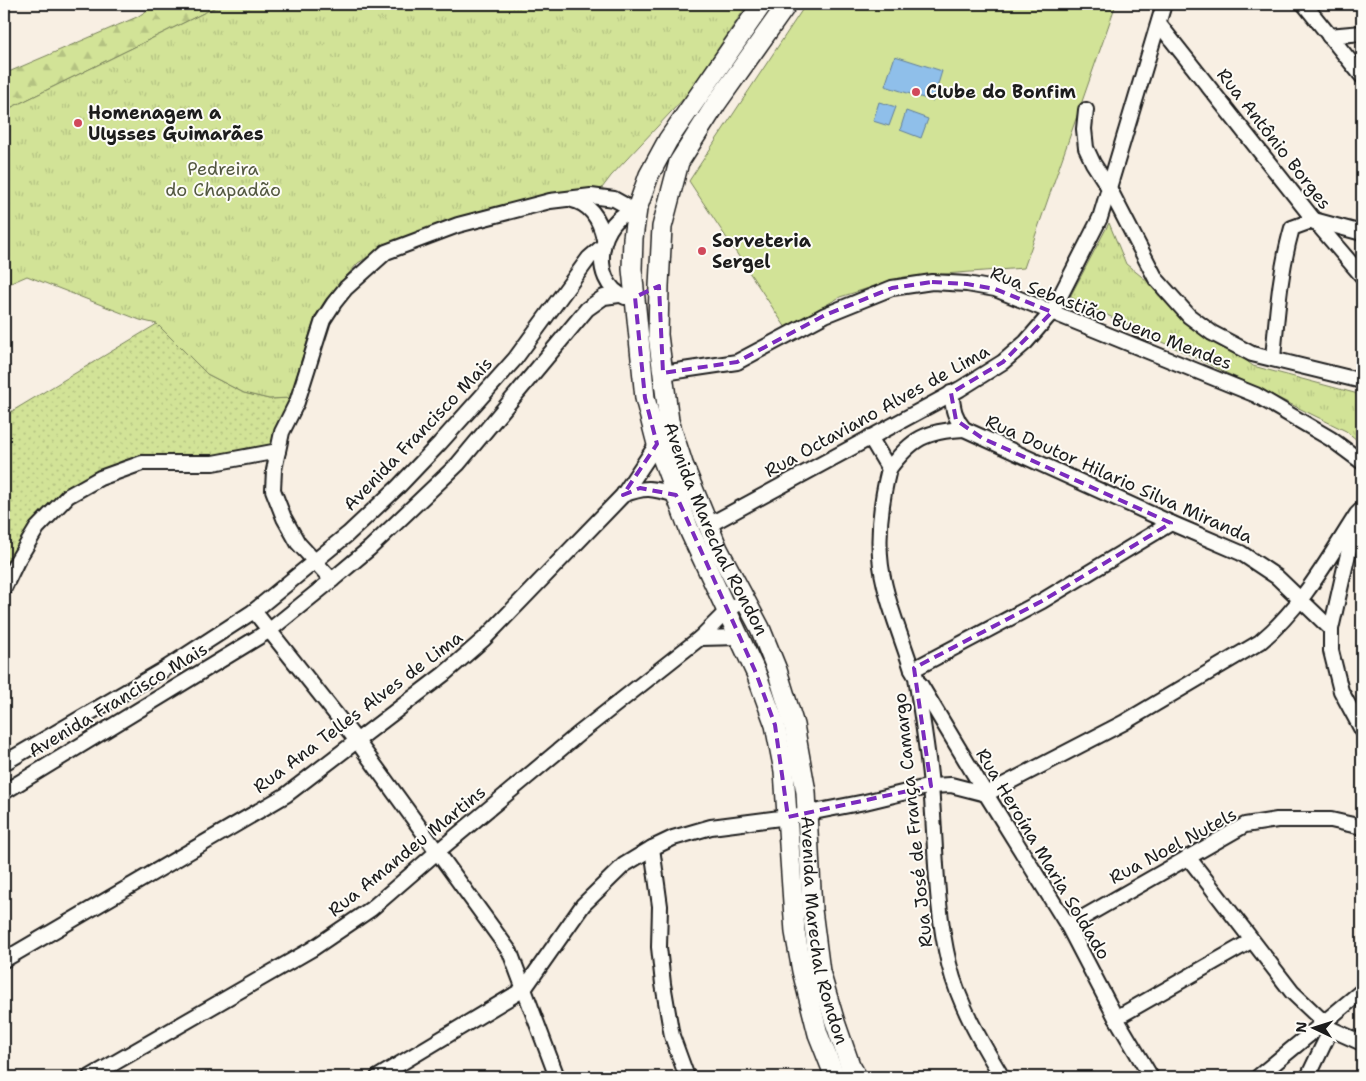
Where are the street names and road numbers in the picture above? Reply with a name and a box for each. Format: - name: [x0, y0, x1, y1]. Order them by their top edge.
- street label: Rua Antônio Borges: [1211, 63, 1337, 215]
- street label: Rua Sebastião Bueno Mendes: [987, 261, 1235, 375]
- street label: Rua Octaviano Alves de Lima: [760, 339, 994, 483]
- street label: Avenida Francisco Mais: [338, 352, 498, 516]
- street label: Rua Doutor Hilario Silva Miranda: [982, 409, 1256, 549]
- street label: Avenida Marechal Rondon: [658, 419, 774, 639]
- street label: Rua Ana Telles Alves de Lima: [248, 625, 468, 799]
- street label: Avenida Francisco Mais: [24, 637, 212, 763]
- street label: Rua José de França Camargo: [888, 691, 938, 949]
- street label: Rua Heroína Maria Soldado: [970, 744, 1116, 964]
- street label: Rua Amandeu Martins: [323, 780, 491, 922]
- street label: Rua Noel Nutels: [1105, 802, 1241, 890]
- street label: Avenida Marechal Rondon: [795, 815, 854, 1048]

